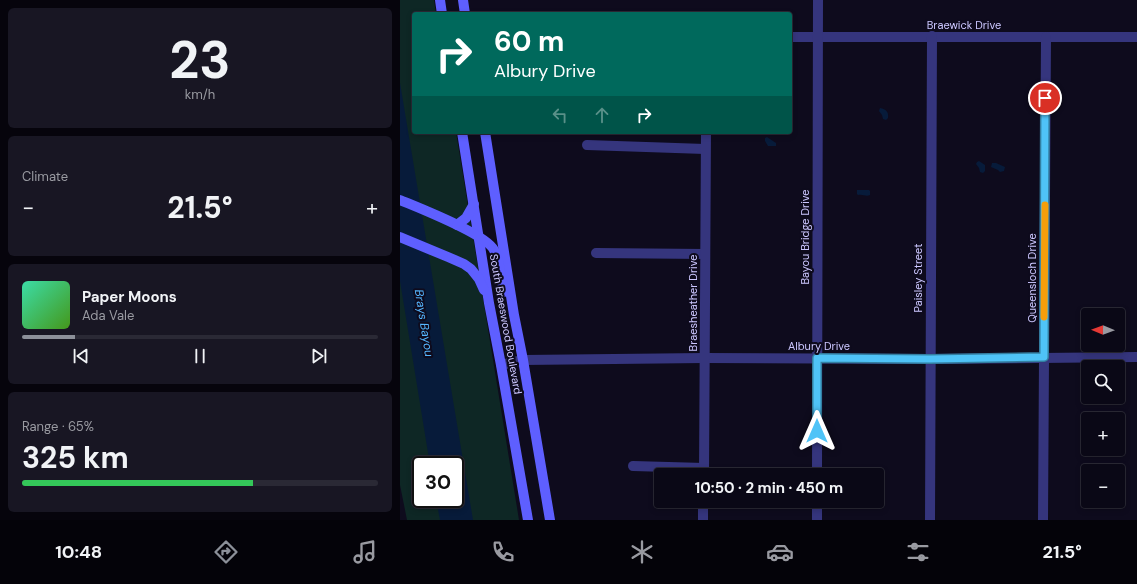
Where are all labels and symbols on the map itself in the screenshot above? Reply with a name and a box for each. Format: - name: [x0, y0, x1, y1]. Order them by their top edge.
- street label: Braewick Drive: [927, 18, 1001, 32]
- pin: [1028, 81, 1062, 115]
- street label: Bayou Bridge Drive: [798, 189, 812, 285]
- street label: Queensloch Drive: [1025, 233, 1039, 323]
- street label: Paisley Street: [911, 244, 925, 312]
- street label: South Braeswood Boulevard: [487, 253, 525, 395]
- street label: Braesheather Drive: [686, 255, 700, 351]
- water label: Brays Bayou: [411, 288, 437, 358]
- north arrow: [1081, 308, 1125, 352]
- street label: Albury Drive: [788, 339, 850, 353]
- position arrow: [796, 410, 838, 452]
- speed limit sign: 30: [412, 456, 464, 508]

